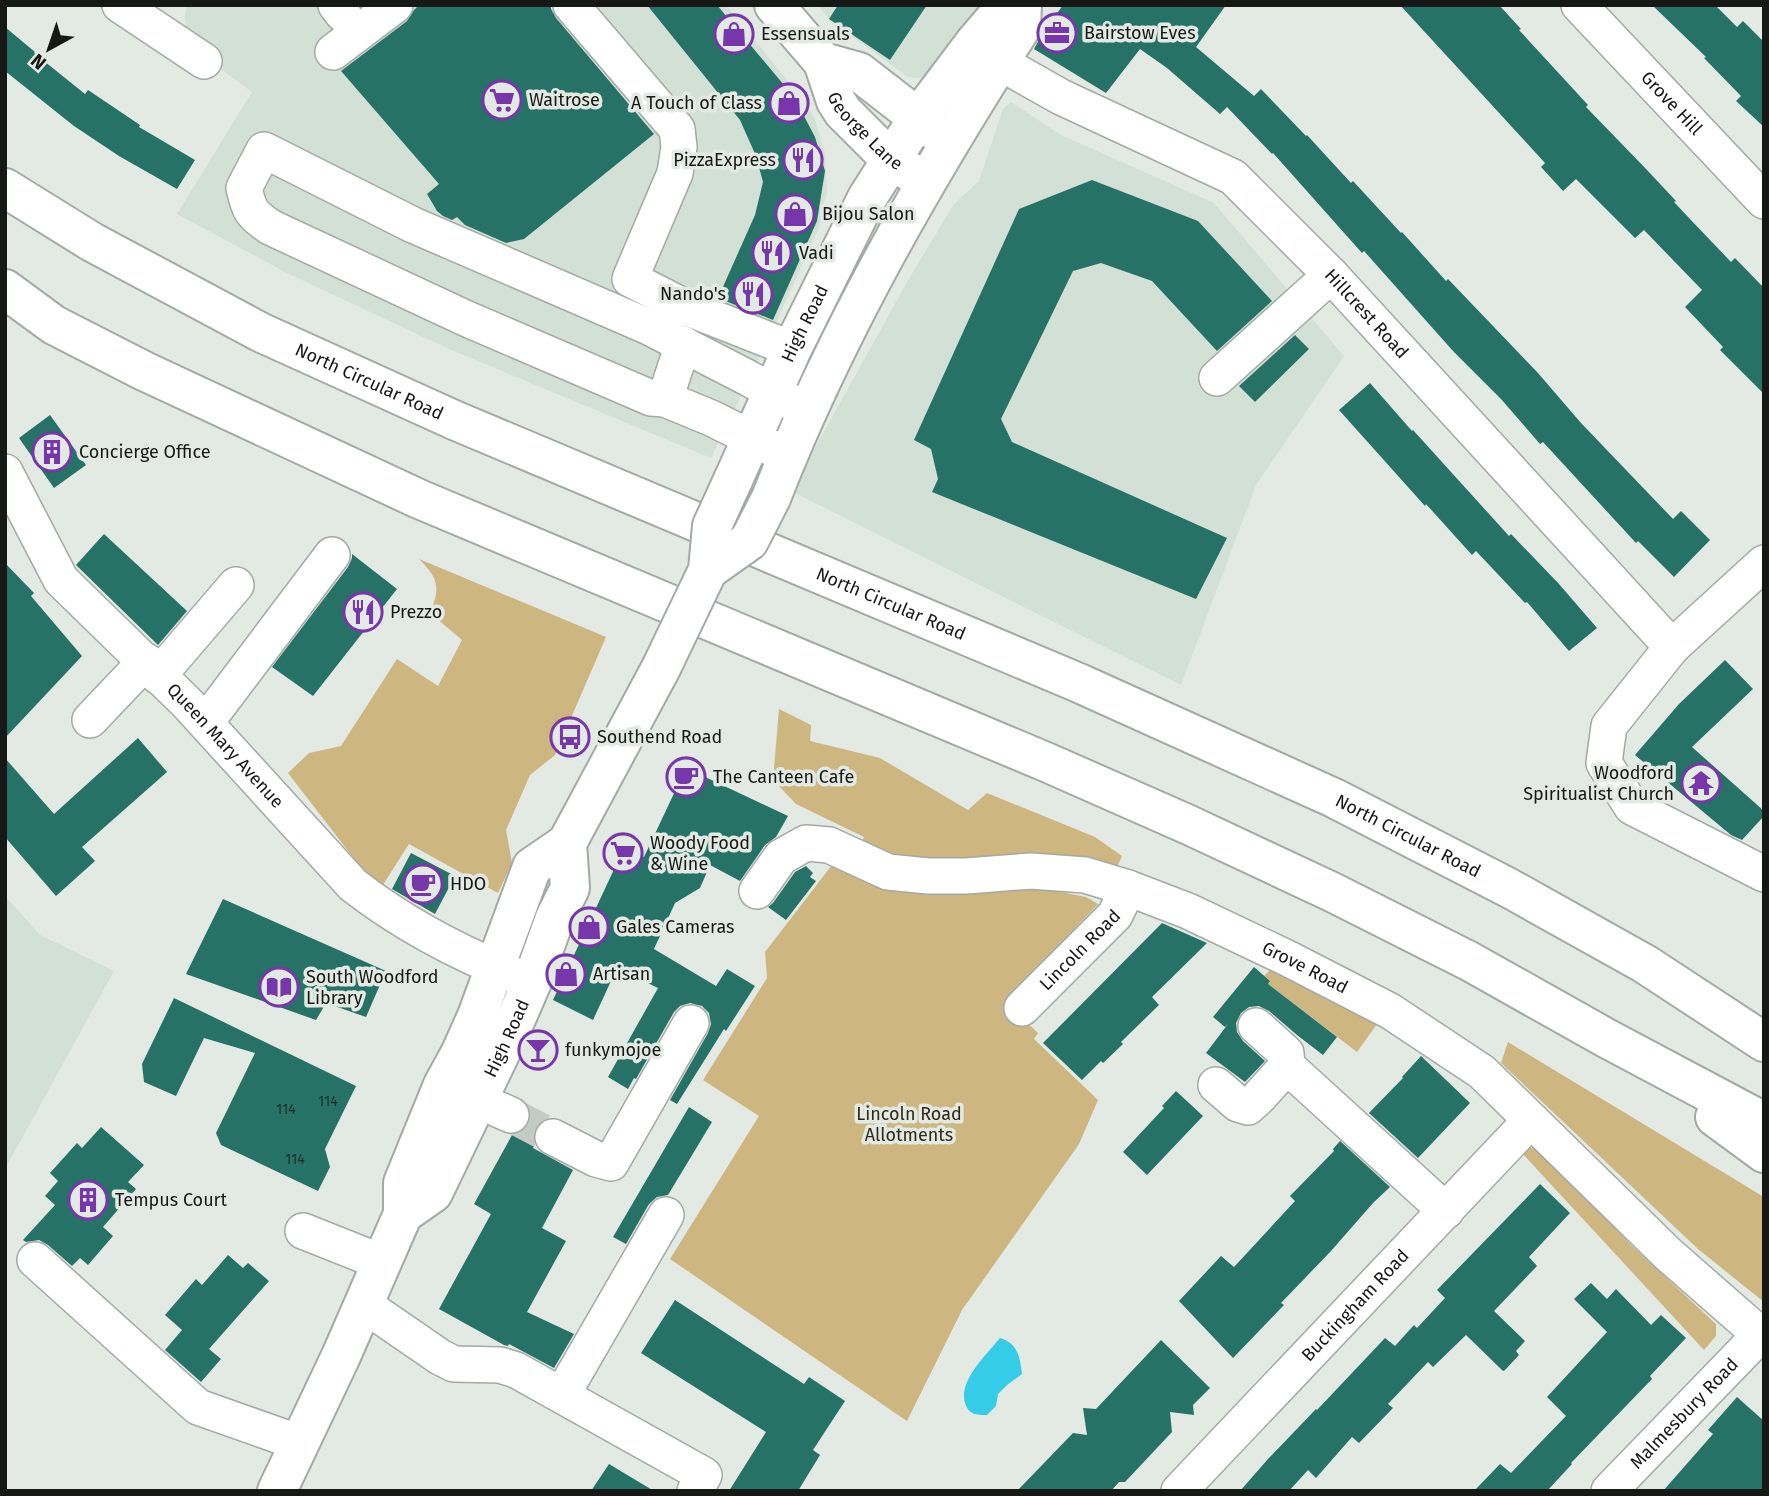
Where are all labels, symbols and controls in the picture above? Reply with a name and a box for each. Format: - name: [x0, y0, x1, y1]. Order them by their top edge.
- office icon: Bairstow Eves: [1036, 12, 1078, 54]
- shop icon: Essensuals: [713, 13, 755, 55]
- north arrow: [14, 14, 84, 84]
- place label: Bairstow Eves: [1084, 22, 1196, 44]
- place label: Essensuals: [761, 23, 850, 45]
- text: N: [26, 49, 51, 75]
- street label: Grove Hill: [1636, 67, 1707, 140]
- supermarket icon: Waitrose: [481, 79, 523, 121]
- shop icon: A Touch of Class: [768, 82, 810, 124]
- place label: Waitrose: [529, 89, 600, 111]
- street label: George Lane: [823, 89, 907, 175]
- place label: A Touch of Class: [631, 92, 762, 114]
- restaurant icon: PizzaExpress: [782, 139, 824, 181]
- place label: PizzaExpress: [673, 149, 776, 171]
- shop icon: Bijou Salon: [774, 193, 816, 235]
- place label: Bijou Salon: [822, 203, 914, 225]
- restaurant icon: Vadi: [751, 232, 793, 274]
- place label: Vadi: [799, 242, 834, 264]
- street label: Hillcrest Road: [1320, 264, 1413, 363]
- restaurant icon: Nando's: [732, 273, 774, 315]
- street label: High Road: [776, 281, 833, 366]
- place label: Nando's: [660, 283, 726, 305]
- street label: North Circular Road: [292, 338, 447, 425]
- building icon: Concierge Office: [31, 431, 73, 473]
- place label: Concierge Office: [79, 441, 211, 463]
- street label: North Circular Road: [813, 563, 969, 645]
- restaurant icon: Prezzo: [342, 591, 384, 633]
- place label: Prezzo: [390, 601, 442, 623]
- street label: Queen Mary Avenue: [162, 679, 288, 813]
- bus stop icon: Southend Road: [549, 716, 591, 758]
- place label: Southend Road: [597, 726, 722, 748]
- cafe icon: The Canteen Cafe: [665, 756, 707, 798]
- place label: Woodford Spiritualist Church: [1523, 762, 1674, 805]
- temple icon: Woodford Spiritualist Church: [1680, 762, 1722, 804]
- place label: The Canteen Cafe: [713, 766, 854, 788]
- street label: North Circular Road: [1332, 790, 1484, 882]
- supermarket icon: Woody Food & Wine: [602, 832, 644, 874]
- place label: Woody Food & Wine: [650, 832, 750, 875]
- cafe icon: HDO: [402, 863, 444, 905]
- place label: HDO: [450, 873, 486, 895]
- street label: Lincoln Road: [1035, 905, 1125, 995]
- shop icon: Gales Cameras: [568, 906, 610, 948]
- place label: Gales Cameras: [616, 916, 734, 938]
- street label: Grove Road: [1259, 937, 1352, 998]
- shop icon: Artisan: [545, 953, 587, 995]
- place label: Artisan: [593, 963, 650, 985]
- library icon: South Woodford Library: [258, 966, 300, 1008]
- place label: South Woodford Library: [306, 966, 439, 1009]
- street label: High Road: [479, 996, 534, 1081]
- bar icon: funkymojoe: [517, 1029, 559, 1071]
- place label: funkymojoe: [565, 1039, 661, 1061]
- house number: 114: [318, 1093, 338, 1110]
- house number: 114: [276, 1101, 296, 1118]
- park label: Lincoln Road Allotments: [856, 1103, 962, 1146]
- house number: 114: [285, 1151, 305, 1168]
- building icon: Tempus Court: [67, 1179, 109, 1221]
- place label: Tempus Court: [115, 1189, 228, 1211]
- street label: Buckingham Road: [1297, 1245, 1414, 1366]
- street label: Malmesbury Road: [1625, 1353, 1743, 1473]

